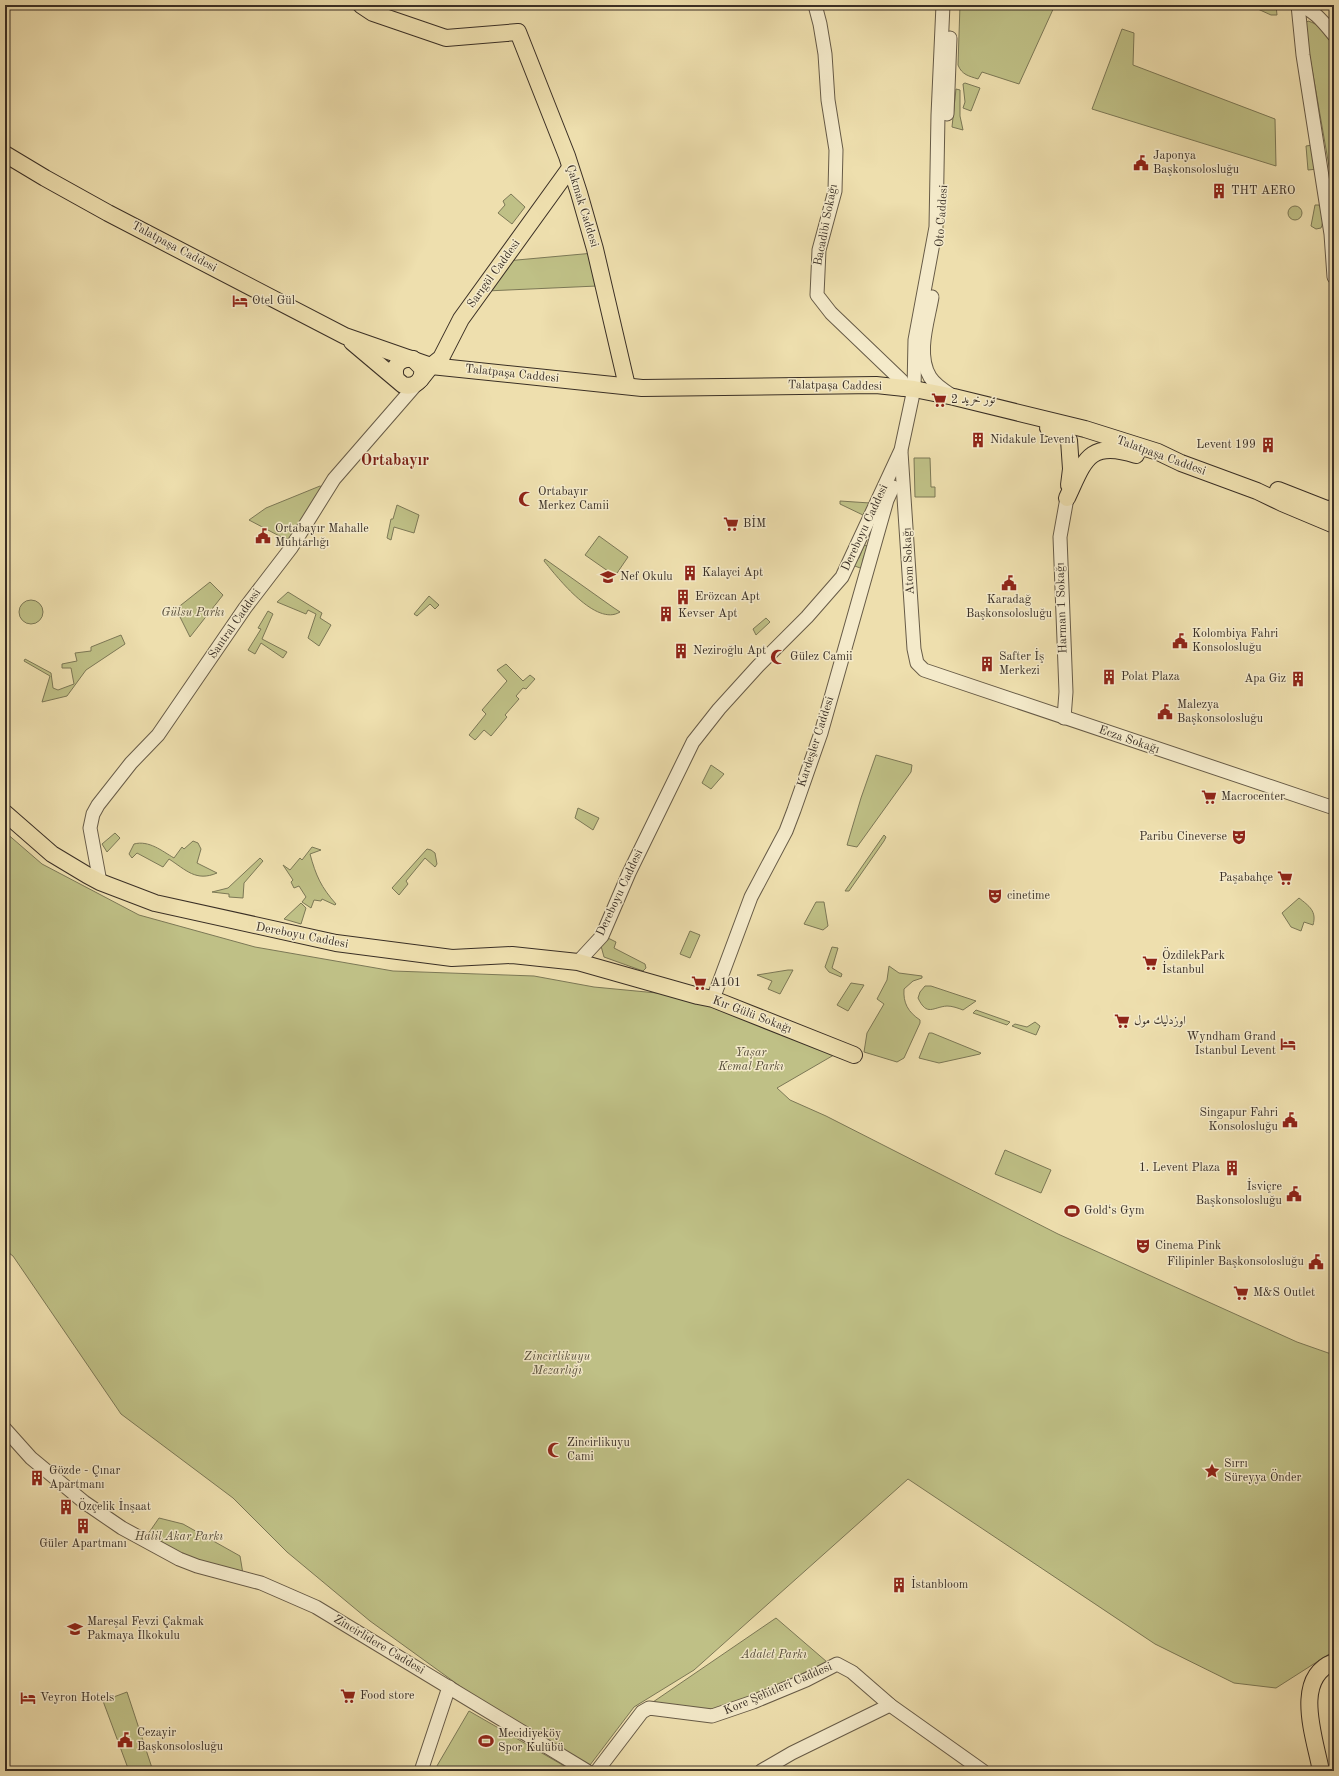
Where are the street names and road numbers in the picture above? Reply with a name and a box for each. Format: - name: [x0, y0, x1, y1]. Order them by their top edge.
- street label: Çakmak Caddesi: [564, 163, 600, 249]
- street label: Bacadibi Sokağı: [812, 183, 840, 267]
- street label: Oto Caddesi: [934, 184, 950, 248]
- street label: Talatpaşa Caddesi: [130, 220, 218, 274]
- street label: Sarıgöl Caddesi: [465, 238, 523, 310]
- street label: Talatpaşa Caddesi: [464, 363, 560, 385]
- street label: Talatpaşa Caddesi: [788, 379, 882, 393]
- street label: Talatpaşa Caddesi: [1115, 434, 1207, 478]
- street label: Dereboyu Caddesi: [840, 483, 890, 573]
- street label: Atom Sokağı: [901, 527, 917, 595]
- street label: Harman 1 Sokağı: [1054, 562, 1070, 654]
- street label: Santral Caddesi: [207, 587, 263, 661]
- street label: Kardeşler Caddesi: [796, 695, 836, 789]
- street label: Ecza Sokağı: [1097, 724, 1161, 756]
- street label: Dereboyu Caddesi: [595, 848, 645, 938]
- street label: Dereboyu Caddesi: [255, 921, 349, 951]
- street label: Kır Gülü Sokağı: [711, 994, 793, 1036]
- street label: Zincirlidere Caddesi: [332, 1613, 426, 1677]
- street label: Kore Şehitleri Caddesi: [722, 1661, 834, 1717]

